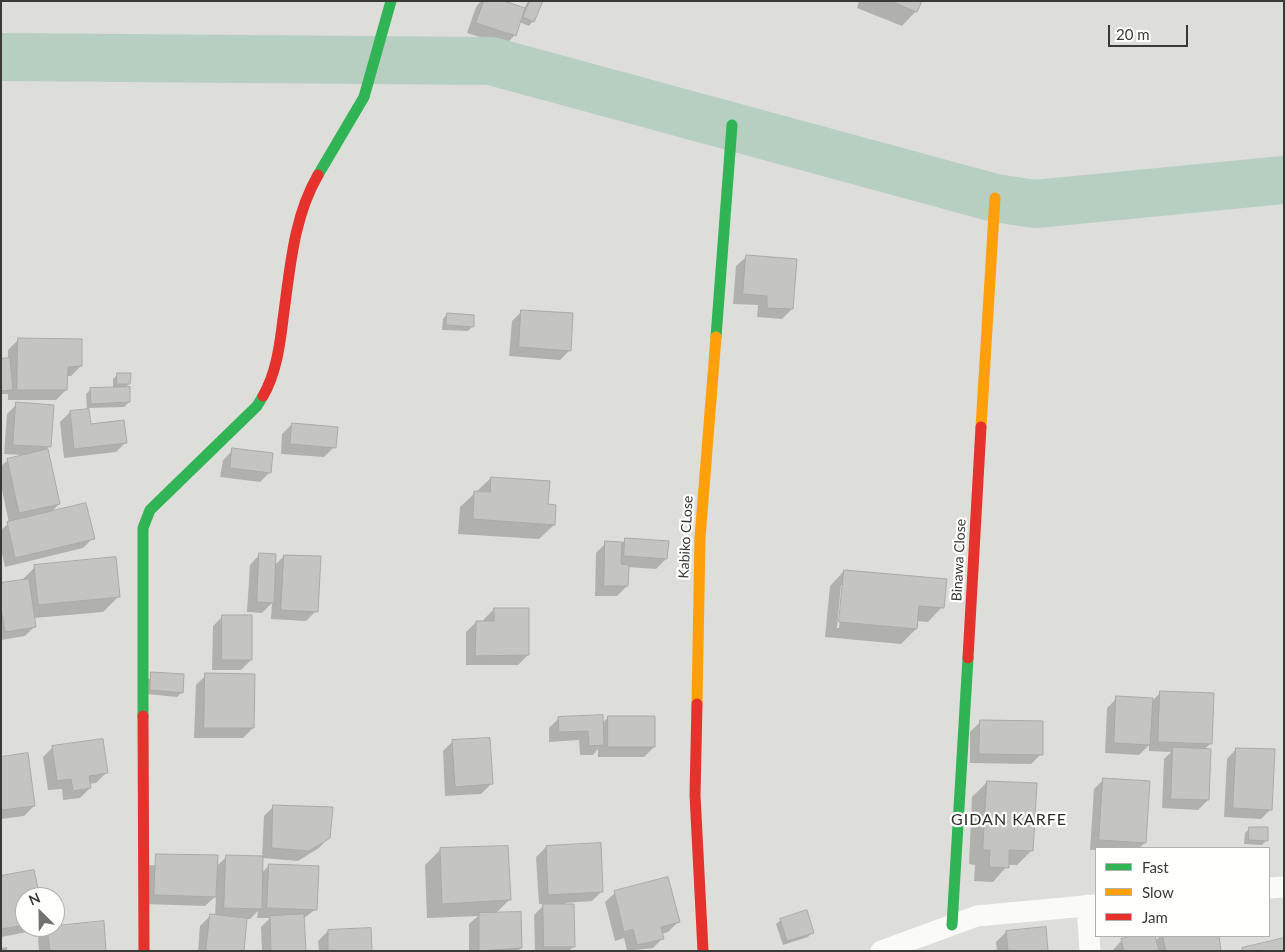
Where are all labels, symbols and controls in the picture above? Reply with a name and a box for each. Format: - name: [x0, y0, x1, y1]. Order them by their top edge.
- scale bar: [1110, 15, 1190, 47]
- text: 20 m: [1116, 25, 1150, 43]
- street label: Kabiko CLose: [675, 495, 697, 579]
- street label: Binawa Close: [948, 518, 970, 602]
- district label: GIDAN KARFE: [950, 810, 1068, 830]
- legend: [1095, 847, 1270, 937]
- text: Fast: [1142, 858, 1169, 876]
- text: Slow: [1142, 883, 1174, 901]
- north arrow: [15, 887, 65, 937]
- text: N: [26, 889, 43, 909]
- text: Jam: [1142, 908, 1168, 926]

